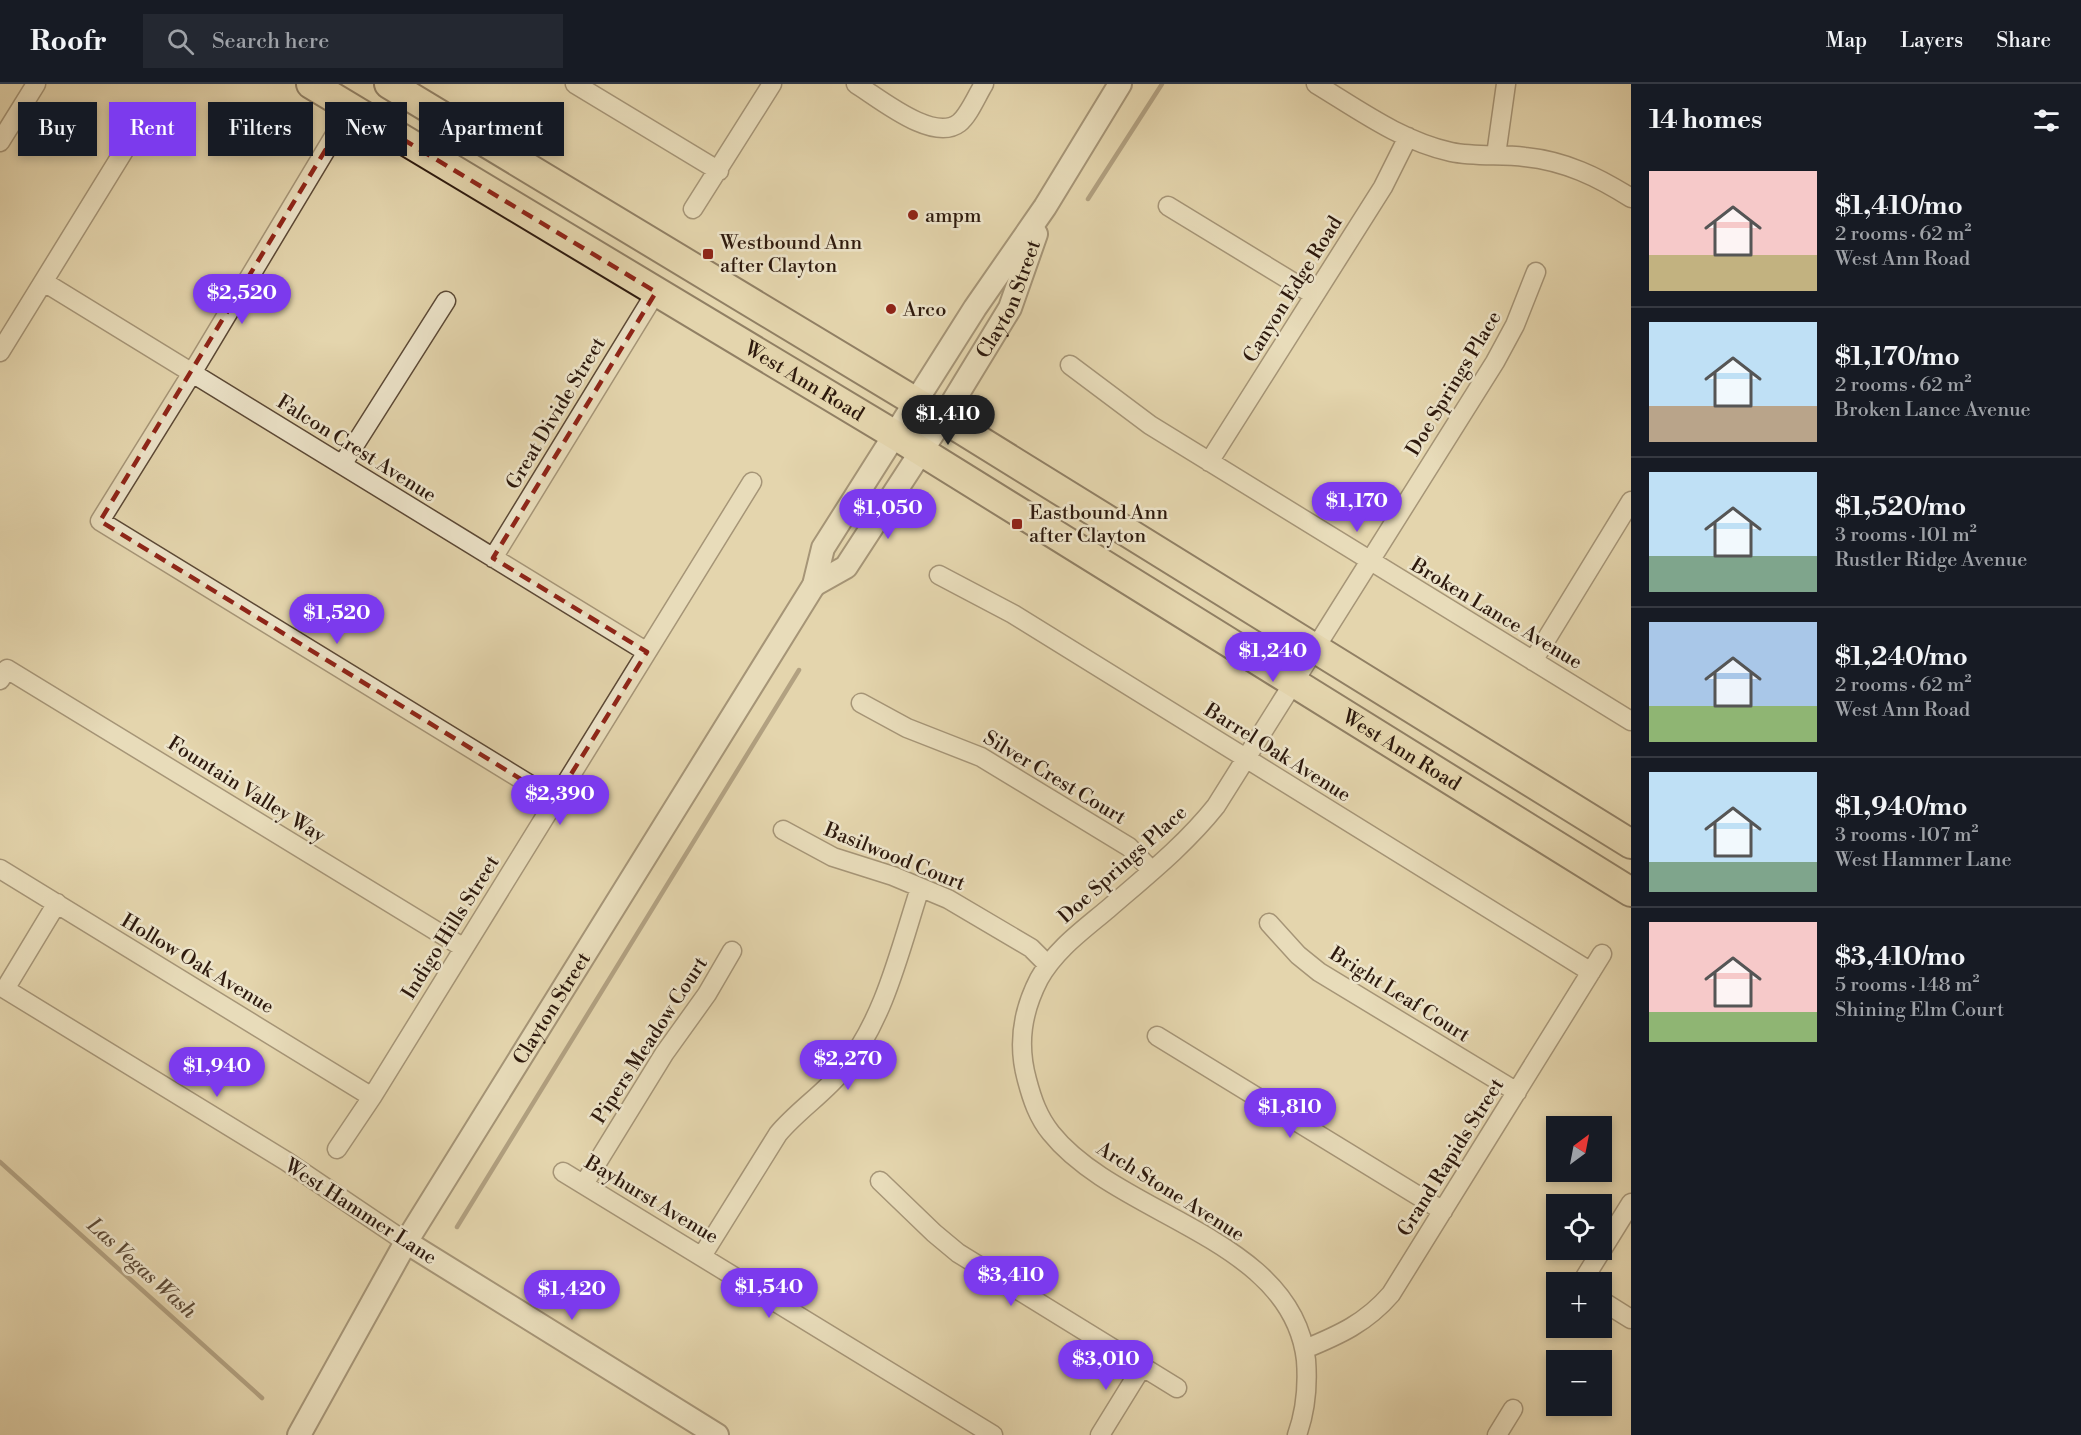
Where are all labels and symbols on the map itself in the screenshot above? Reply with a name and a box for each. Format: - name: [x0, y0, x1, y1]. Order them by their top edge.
- place label: ampm: [925, 204, 982, 229]
- marker: ampm: [906, 208, 920, 222]
- street label: Canyon Edge Road: [1238, 211, 1349, 368]
- place label: Westbound Ann after Clayton: [719, 231, 862, 279]
- street label: Clayton Street: [971, 237, 1047, 363]
- marker: Westbound Ann after Clayton: [701, 247, 715, 261]
- pin: $2,520: [193, 274, 291, 325]
- place label: Arco: [902, 298, 946, 323]
- marker: Arco: [884, 302, 898, 316]
- street label: Doe Springs Place: [1401, 307, 1507, 461]
- street label: Great Divide Street: [501, 333, 612, 494]
- street label: West Ann Road: [739, 336, 869, 428]
- street label: Falcon Crest Avenue: [272, 390, 441, 509]
- pin: $1,410: [899, 395, 997, 446]
- pin: $1,170: [1308, 482, 1406, 533]
- pin: $1,050: [839, 489, 937, 540]
- place label: Eastbound Ann after Clayton: [1029, 501, 1168, 549]
- marker: Eastbound Ann after Clayton: [1010, 517, 1024, 531]
- street label: Broken Lance Avenue: [1405, 553, 1587, 675]
- pin: $1,520: [288, 594, 386, 645]
- pin: $1,240: [1224, 632, 1322, 683]
- street label: Barrel Oak Avenue: [1198, 698, 1355, 808]
- street label: West Ann Road: [1336, 704, 1466, 798]
- street label: Silver Crest Court: [978, 726, 1130, 831]
- street label: Fountain Valley Way: [163, 732, 330, 849]
- pin: $2,390: [511, 775, 609, 826]
- street label: Doe Springs Place: [1053, 801, 1193, 930]
- street label: Basilwood Court: [819, 817, 968, 897]
- street label: Indigo Hills Street: [397, 851, 506, 1004]
- street label: Hollow Oak Avenue: [116, 909, 278, 1020]
- street label: Bright Leaf Court: [1324, 942, 1474, 1048]
- street label: Clayton Street: [508, 948, 597, 1070]
- street label: Pipers Meadow Court: [587, 953, 714, 1129]
- pin: $2,270: [799, 1040, 897, 1091]
- pin: $1,940: [168, 1047, 266, 1098]
- street label: Grand Rapids Street: [1392, 1074, 1510, 1242]
- pin: $1,810: [1241, 1088, 1339, 1139]
- north arrow: [1546, 1116, 1612, 1182]
- street label: Arch Stone Avenue: [1091, 1136, 1249, 1248]
- street label: Bayhurst Avenue: [579, 1150, 723, 1250]
- street label: West Hammer Lane: [279, 1153, 441, 1271]
- water label: Las Vegas Wash: [81, 1212, 202, 1325]
- pin: $3,410: [962, 1256, 1060, 1307]
- pin: $1,540: [720, 1268, 818, 1319]
- pin: $1,420: [523, 1270, 621, 1321]
- pin: $3,010: [1057, 1340, 1155, 1391]

